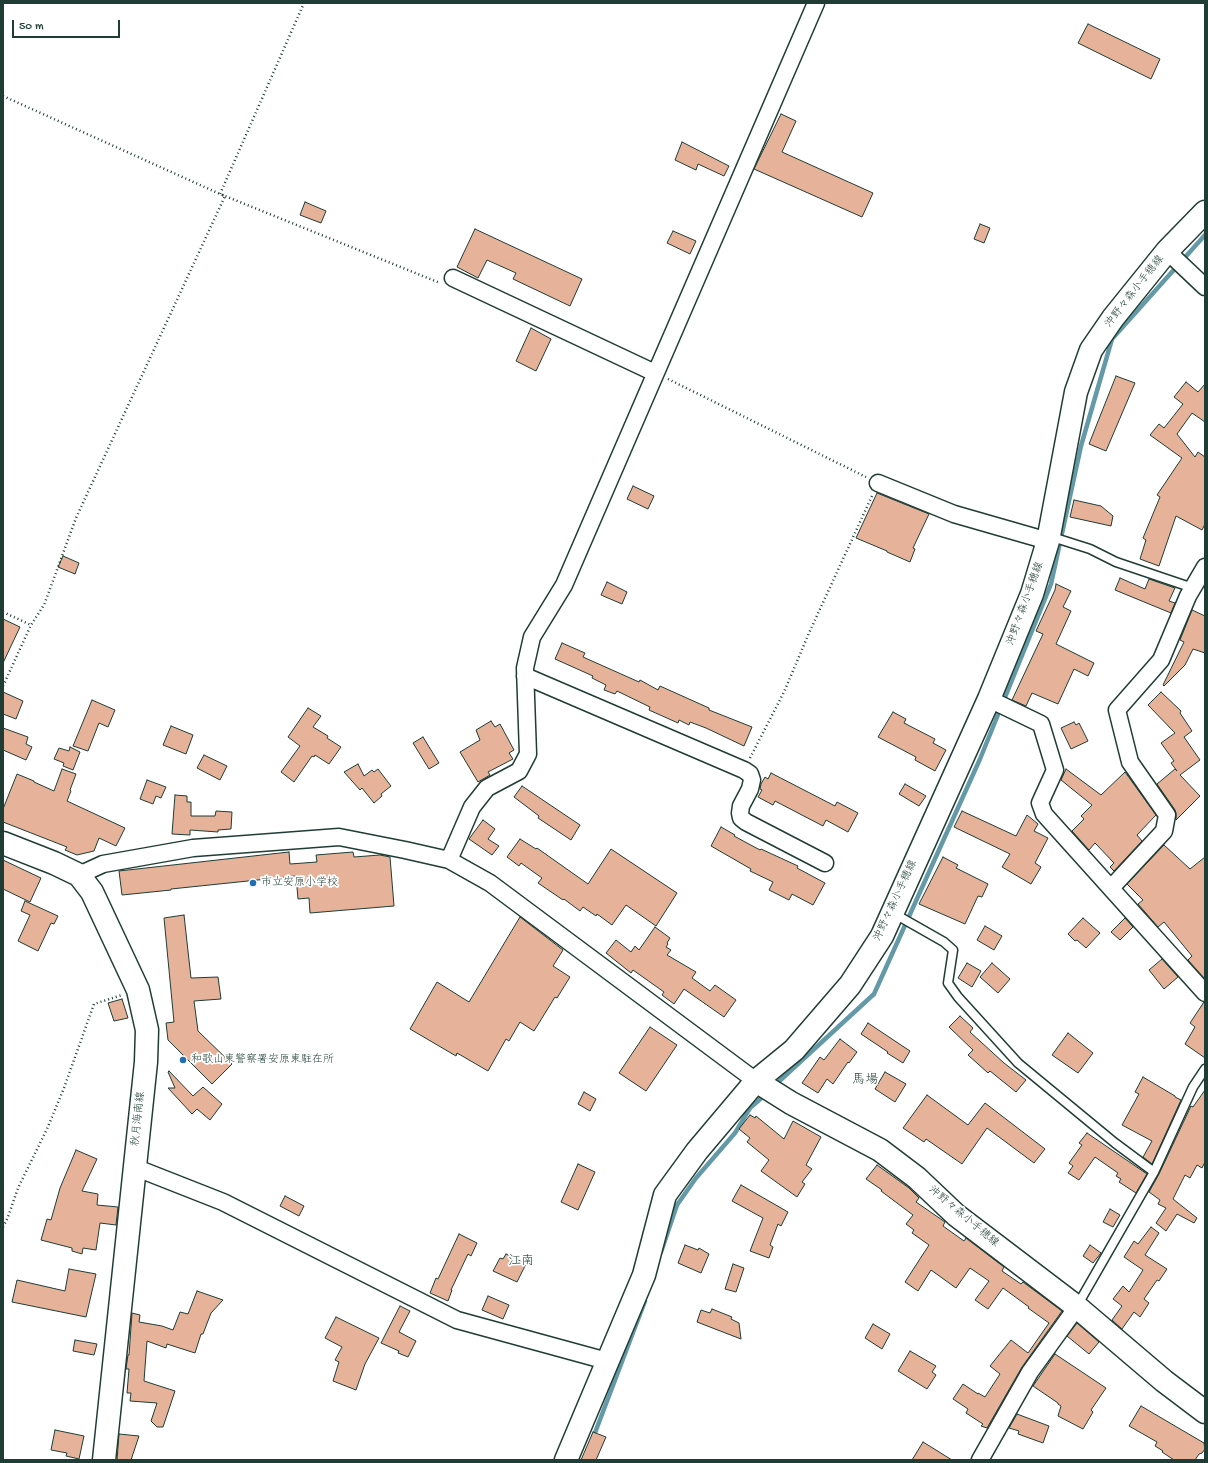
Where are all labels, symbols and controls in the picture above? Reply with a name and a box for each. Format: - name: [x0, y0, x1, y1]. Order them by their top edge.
- scale bar: [14, 12, 122, 38]
- text: 50 m: [19, 20, 44, 34]
- street label: 沖野々森小手穂線: [1103, 253, 1167, 331]
- street label: 沖野々森小手穂線: [1005, 560, 1047, 648]
- street label: 沖野々森小手穂線: [871, 858, 921, 944]
- place label: 市立安原小学校: [261, 876, 338, 890]
- marker: 市立安原小学校: [248, 878, 258, 888]
- place label: 和歌山東警察署安原東駐在所: [191, 1053, 334, 1067]
- marker: 和歌山東警察署安原東駐在所: [178, 1055, 188, 1065]
- district label: 馬場: [852, 1073, 878, 1089]
- street label: 秋月海南線: [130, 1091, 148, 1147]
- street label: 沖野々森小手穂線: [925, 1184, 1001, 1250]
- district label: 江南: [508, 1254, 534, 1270]

